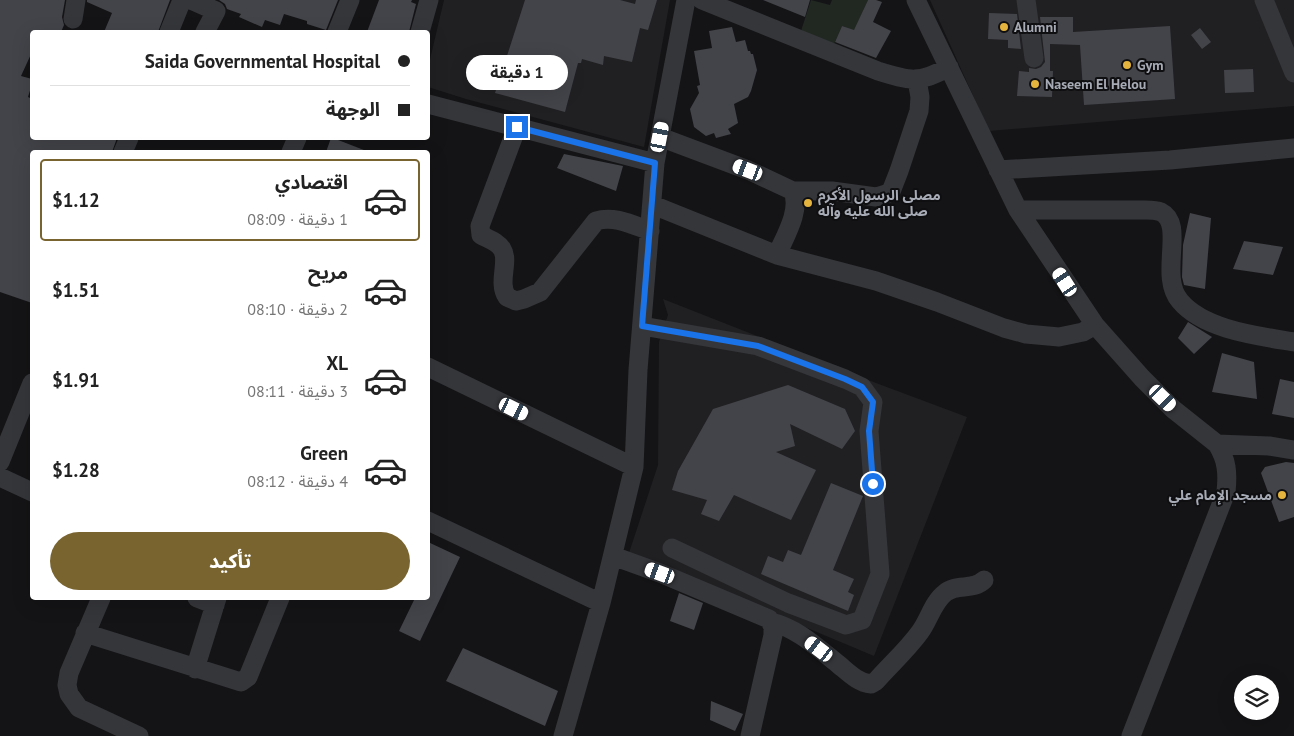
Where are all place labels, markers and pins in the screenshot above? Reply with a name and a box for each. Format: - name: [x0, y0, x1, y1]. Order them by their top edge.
- place label: Alumni: [1014, 18, 1057, 36]
- marker: Alumni: [998, 21, 1010, 33]
- place label: Gym: [1137, 56, 1164, 74]
- marker: Gym: [1121, 59, 1133, 71]
- place label: Naseem El Helou: [1045, 75, 1146, 93]
- marker: Naseem El Helou: [1029, 78, 1041, 90]
- place label: مصلى الرسول الأكرم صلى الله عليه وآله: [818, 186, 941, 220]
- marker: مصلى الرسول الأكرم صلى الله عليه وآله: [802, 197, 814, 209]
- place label: مسجد الإمام علي: [1169, 486, 1272, 506]
- marker: مسجد الإمام علي: [1276, 489, 1288, 501]

